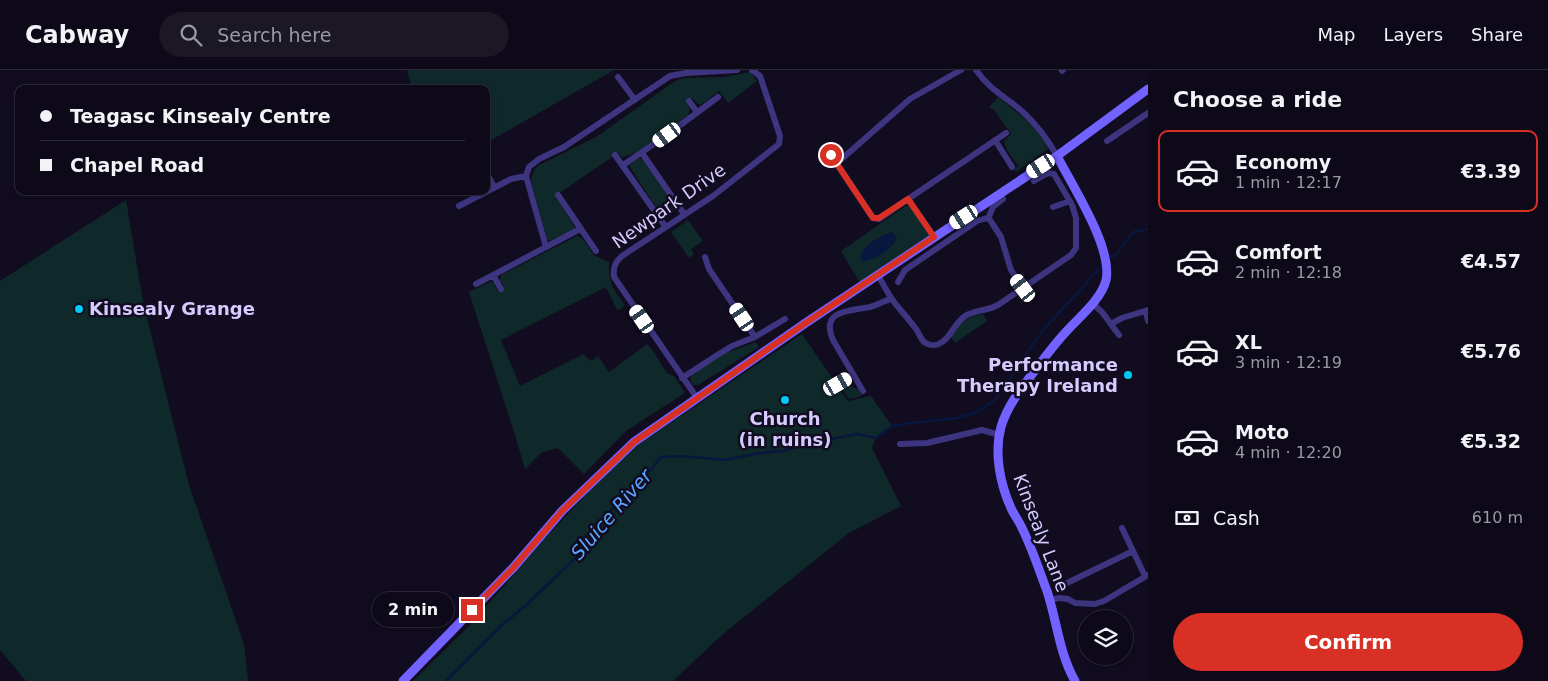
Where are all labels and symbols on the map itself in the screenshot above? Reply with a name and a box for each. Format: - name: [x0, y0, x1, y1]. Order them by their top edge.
- car: [650, 120, 683, 150]
- route start: [820, 144, 842, 166]
- car: [1024, 152, 1057, 180]
- street label: Newpark Drive: [608, 159, 729, 252]
- car: [947, 203, 980, 231]
- car: [1007, 272, 1038, 304]
- place label: Kinsealy Grange: [89, 298, 255, 319]
- car: [727, 300, 756, 334]
- car: [627, 302, 656, 336]
- marker: Kinsealy Grange: [73, 303, 85, 315]
- place label: Performance Therapy Ireland: [957, 354, 1118, 396]
- marker: Performance Therapy Ireland: [1122, 369, 1134, 381]
- car: [821, 370, 854, 398]
- marker: Church (in ruins): [779, 394, 791, 406]
- place label: Church (in ruins): [738, 408, 832, 450]
- water label: Sluice River: [566, 464, 657, 564]
- street label: Kinsealy Lane: [1009, 471, 1074, 595]
- callout: 2 min: [372, 592, 454, 628]
- route end: [461, 599, 483, 621]

